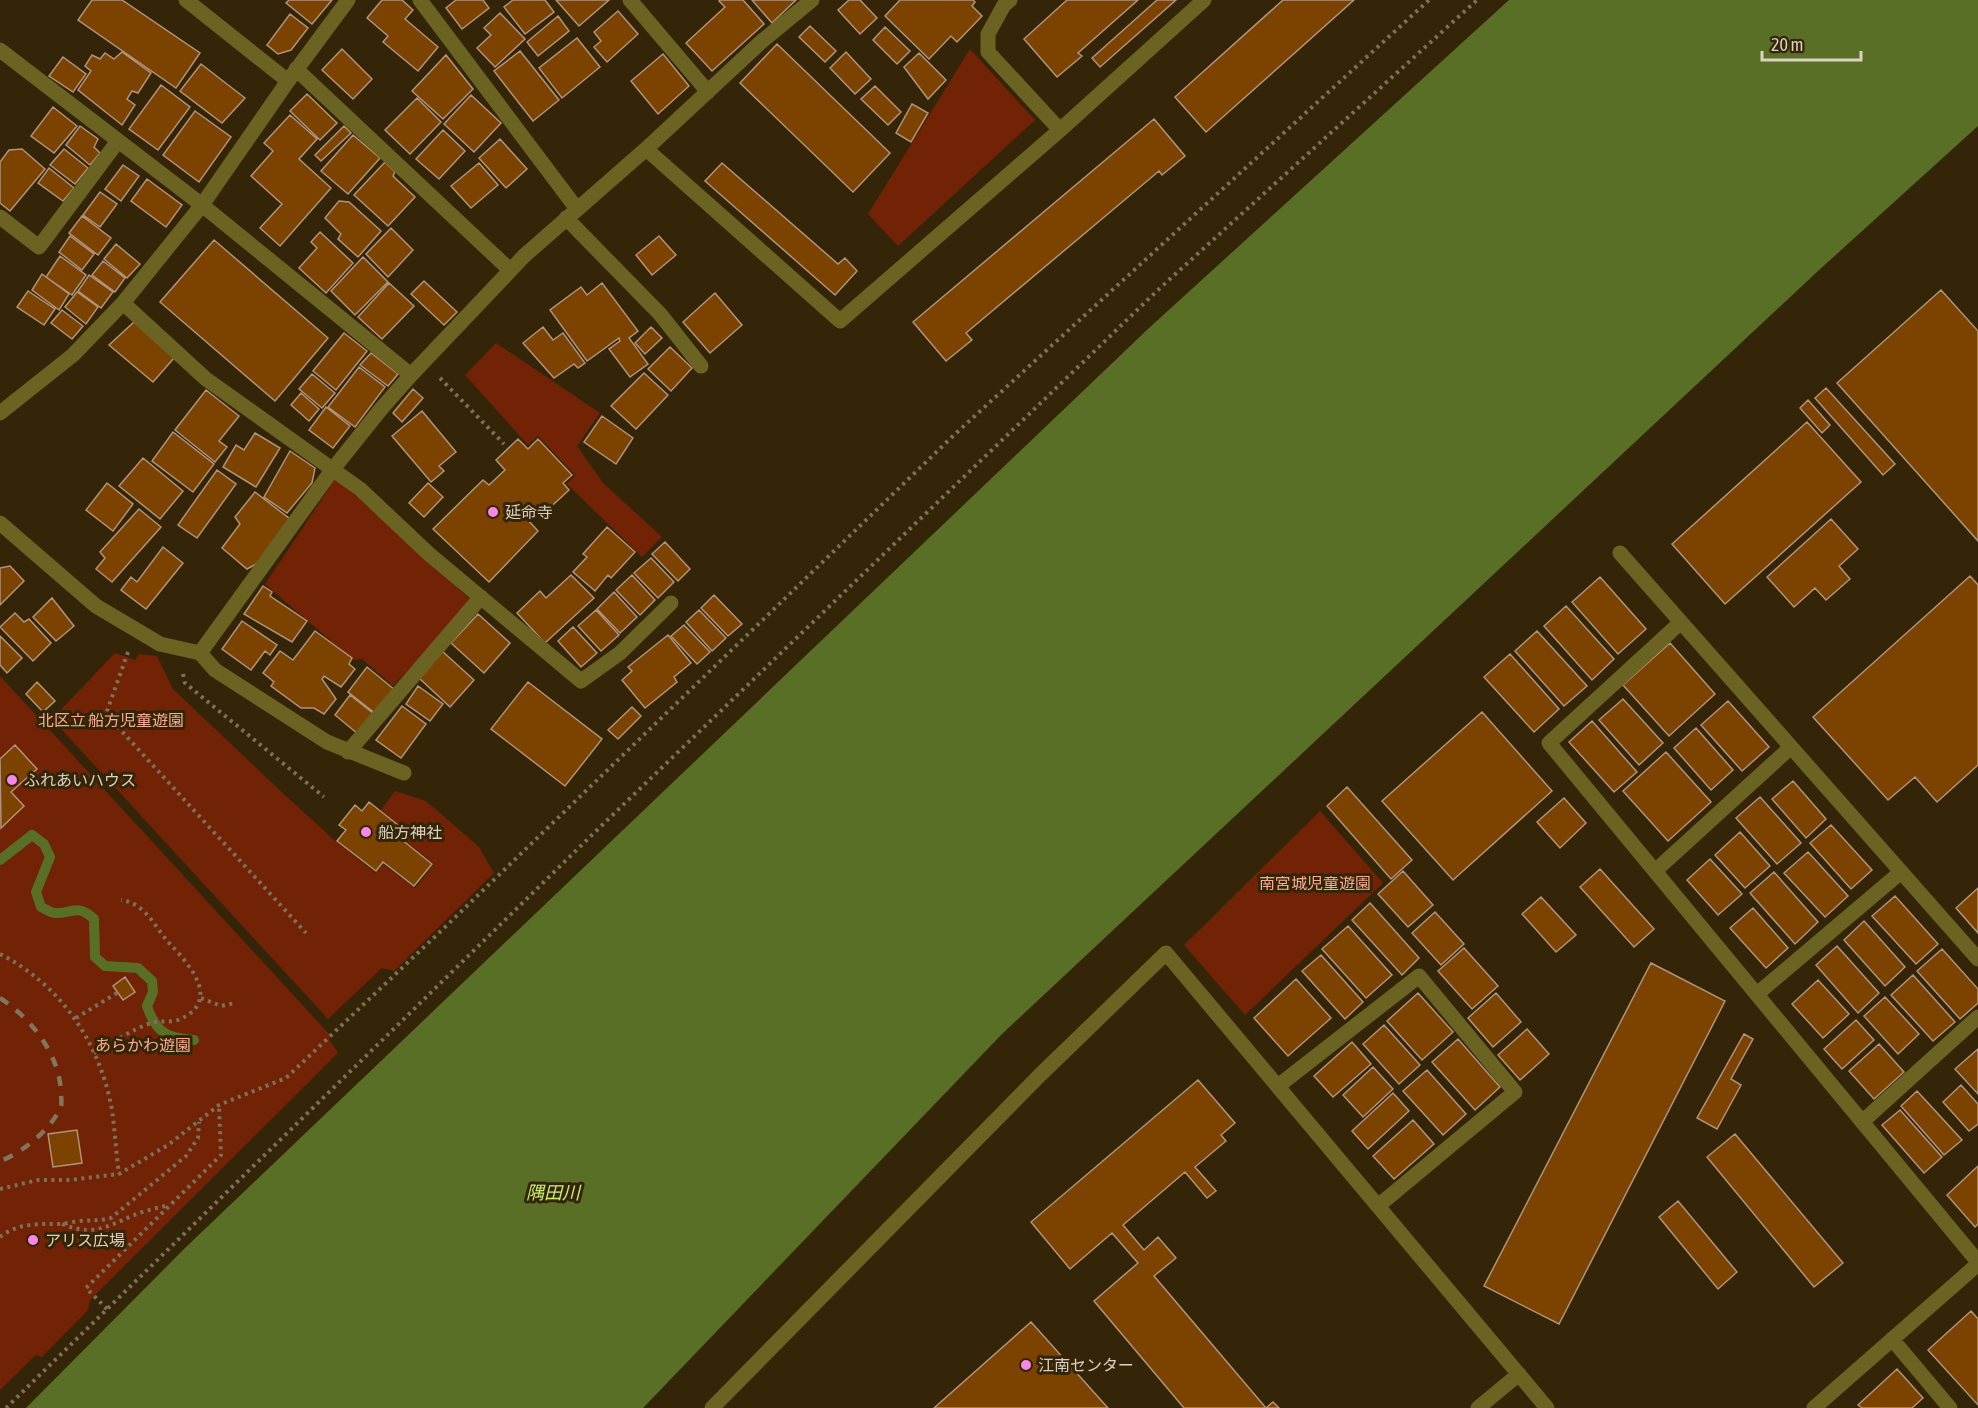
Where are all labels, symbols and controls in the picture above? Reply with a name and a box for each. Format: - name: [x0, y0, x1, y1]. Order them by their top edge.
- scale bar: [1762, 24, 1861, 62]
- text: 20 m: [1771, 34, 1803, 55]
- place label: 延命寺: [505, 503, 553, 521]
- marker: 延命寺: [486, 505, 500, 519]
- park label: 北区立 船方児童遊園: [38, 711, 184, 729]
- place label: ふれあいハウス: [24, 771, 136, 789]
- marker: ふれあいハウス: [5, 773, 19, 787]
- place label: 船方神社: [378, 823, 442, 841]
- marker: 船方神社: [359, 825, 373, 839]
- park label: 南宮城児童遊園: [1259, 874, 1371, 892]
- park label: あらかわ遊園: [95, 1036, 191, 1054]
- water label: 隅田川: [526, 1182, 582, 1203]
- place label: アリス広場: [45, 1231, 125, 1249]
- marker: アリス広場: [26, 1233, 40, 1247]
- place label: 江南センター: [1038, 1356, 1134, 1374]
- marker: 江南センター: [1019, 1358, 1033, 1372]

